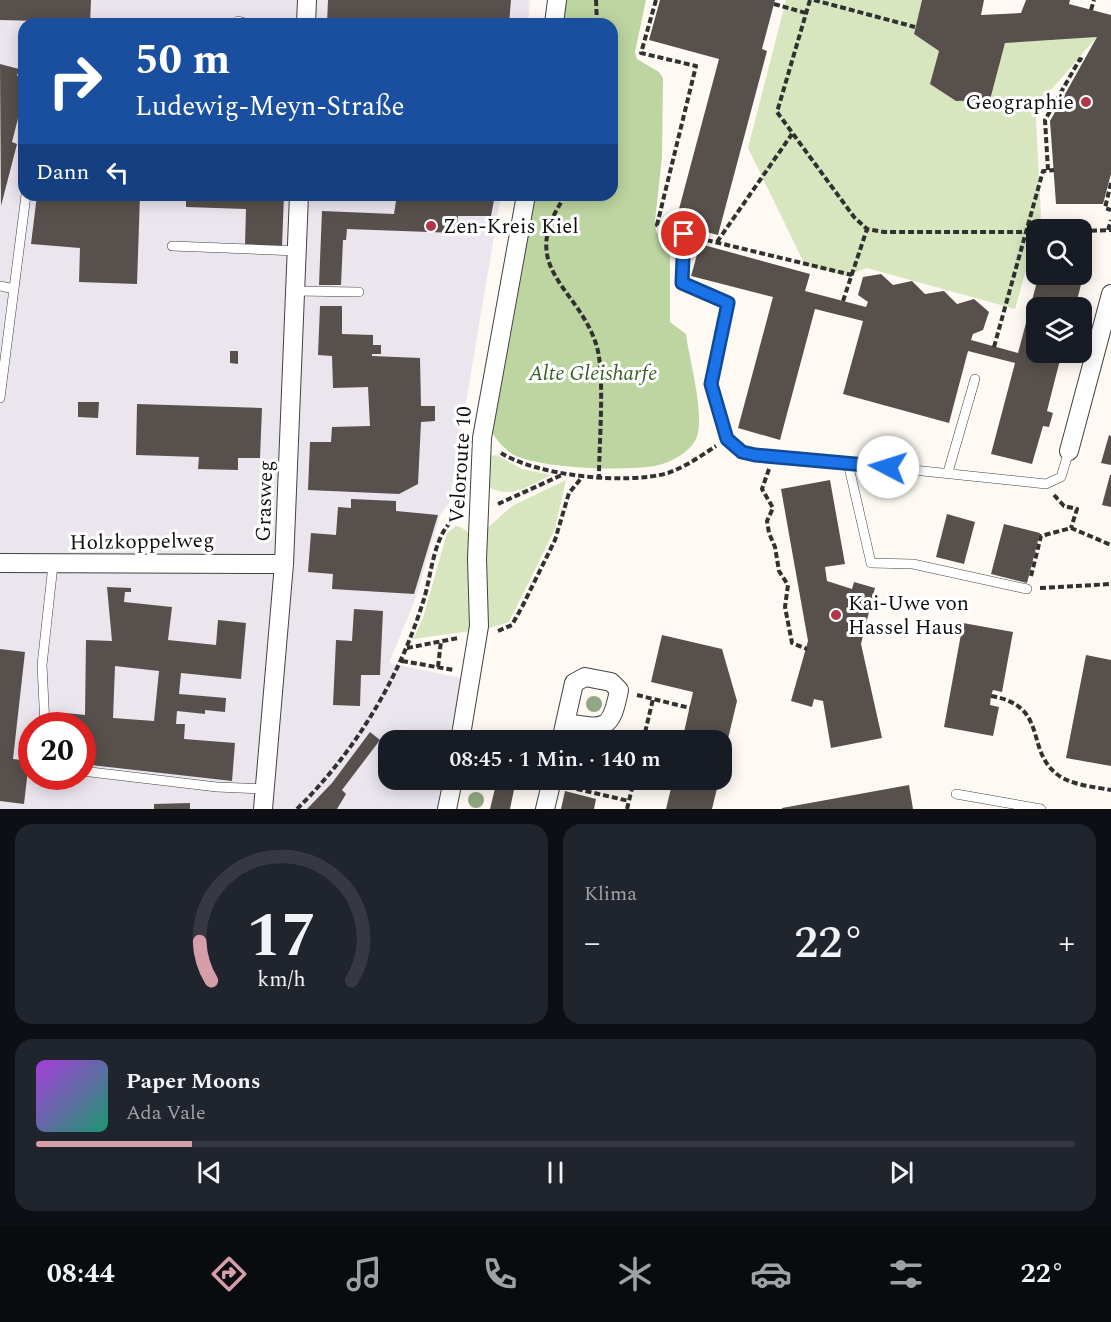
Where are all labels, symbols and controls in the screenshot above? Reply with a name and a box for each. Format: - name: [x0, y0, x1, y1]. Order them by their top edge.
- text: 50 m: [135, 29, 230, 92]
- icon: right: [36, 42, 114, 120]
- text: Ludewig-Meyn-Straße: [135, 86, 405, 128]
- place label: Geographie: [966, 87, 1074, 119]
- marker: Geographie: [1079, 95, 1093, 109]
- text: Dann: [36, 156, 89, 189]
- icon: left: [101, 156, 134, 189]
- pin: [658, 208, 709, 259]
- place label: Zen-Kreis Kiel: [443, 211, 579, 243]
- icon: arrive: [667, 217, 700, 250]
- marker: Zen-Kreis Kiel: [424, 219, 438, 233]
- map controls: [1026, 219, 1092, 363]
- button: search: [1026, 219, 1092, 285]
- button: layers: [1026, 297, 1092, 363]
- park label: Alte Gleisharfe: [528, 358, 657, 390]
- street label: Veloroute 10: [441, 405, 481, 525]
- position arrow: [856, 435, 920, 499]
- street label: Grasweg: [248, 460, 282, 542]
- street label: Holzkoppelweg: [69, 525, 215, 559]
- place label: Kai-Uwe von Hassel Haus: [848, 588, 969, 644]
- marker: Kai-Uwe von Hassel Haus: [829, 608, 843, 622]
- speed limit sign: 20: [18, 712, 96, 790]
- text: 08:45 · 1 Min. · 140 m: [449, 743, 661, 776]
- text: Klima: [584, 879, 637, 909]
- text: 17: [246, 889, 317, 984]
- text: 22°: [794, 909, 865, 978]
- text: −: [584, 918, 601, 968]
- text: +: [1059, 918, 1075, 968]
- text: km/h: [257, 963, 306, 996]
- text: Paper Moons: [126, 1065, 261, 1098]
- text: Ada Vale: [126, 1098, 206, 1128]
- icon: previous: [193, 1156, 226, 1189]
- icon: pause: [539, 1156, 572, 1189]
- icon: next: [885, 1156, 918, 1189]
- text: 08:44: [47, 1253, 115, 1295]
- icon: directions: [208, 1253, 250, 1295]
- icon: music: [343, 1253, 385, 1295]
- icon: phone: [479, 1253, 521, 1295]
- icon: climate: [614, 1253, 656, 1295]
- icon: car: [750, 1253, 792, 1295]
- icon: filters: [885, 1253, 927, 1295]
- text: 22°: [1020, 1253, 1064, 1295]

